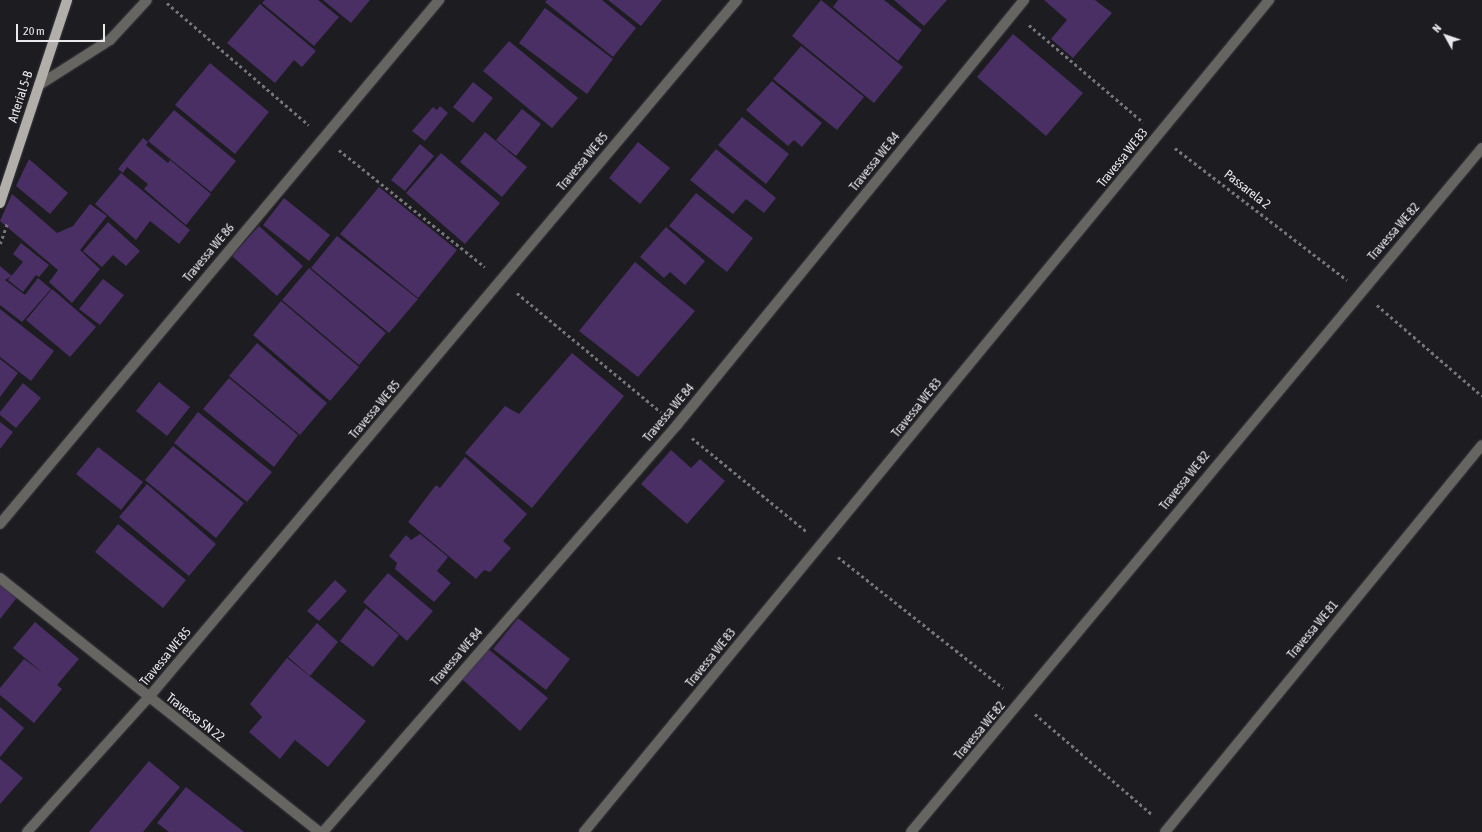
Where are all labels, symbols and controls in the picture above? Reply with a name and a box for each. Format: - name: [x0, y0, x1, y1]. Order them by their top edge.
- scale bar: [18, 16, 107, 42]
- north arrow: [1426, 16, 1466, 56]
- text: N: [1430, 22, 1443, 35]
- text: 20 m: [23, 24, 45, 38]
- street label: Arterial 5-B: [5, 69, 37, 125]
- street label: Travessa WE 83: [1094, 125, 1152, 191]
- street label: Travessa WE 84: [846, 129, 904, 195]
- street label: Travessa WE 85: [554, 130, 612, 194]
- street label: Passarela 2: [1221, 167, 1273, 213]
- street label: Travessa WE 82: [1365, 200, 1423, 264]
- street label: Travessa WE 86: [180, 221, 238, 285]
- street label: Travessa WE 83: [888, 375, 946, 441]
- street label: Travessa WE 85: [346, 378, 404, 442]
- street label: Travessa WE 84: [640, 381, 698, 445]
- street label: Travessa WE 82: [1156, 448, 1214, 514]
- street label: Travessa WE 81: [1284, 598, 1342, 662]
- street label: Travessa WE 85: [137, 625, 195, 689]
- street label: Travessa WE 84: [428, 625, 486, 689]
- street label: Travessa WE 83: [682, 625, 740, 691]
- street label: Travessa SN 22: [163, 690, 227, 746]
- street label: Travessa WE 82: [951, 699, 1009, 763]

